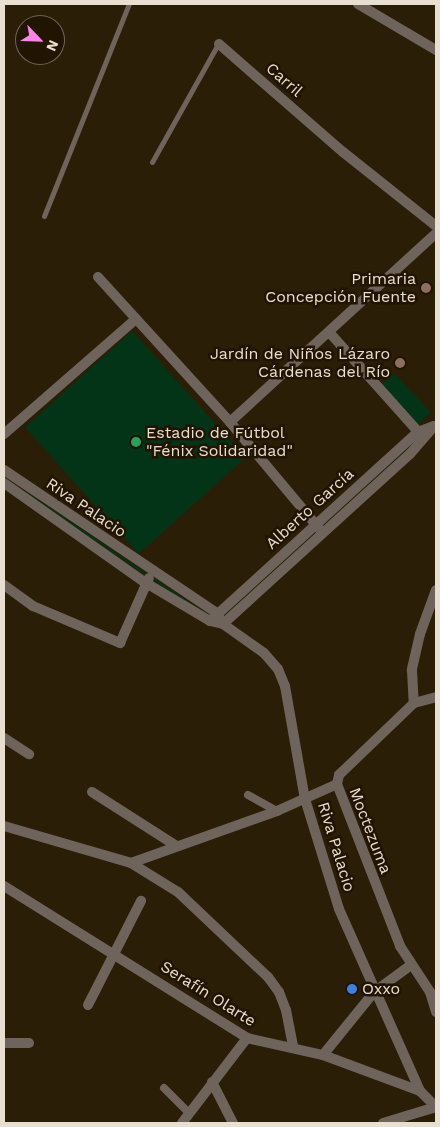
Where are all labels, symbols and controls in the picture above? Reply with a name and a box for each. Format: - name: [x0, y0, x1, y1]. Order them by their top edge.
- north arrow: [15, 15, 65, 65]
- text: N: [43, 38, 62, 54]
- street label: Carril: [262, 59, 306, 101]
- place label: Primaria Concepción Fuente: [265, 269, 416, 307]
- marker: Primaria Concepción Fuente: [420, 282, 432, 294]
- place label: Jardín de Niños Lázaro Cárdenas del Río: [210, 344, 390, 382]
- marker: Jardín de Niños Lázaro Cárdenas del Río: [394, 357, 406, 369]
- place label: Estadio de Fútbol "Fénix Solidaridad": [146, 423, 293, 461]
- marker: Estadio de Fútbol "Fénix Solidaridad": [130, 436, 142, 448]
- street label: Alberto García: [262, 464, 358, 554]
- street label: Riva Palacio: [42, 474, 130, 542]
- street label: Moctezuma: [345, 785, 395, 877]
- street label: Riva Palacio: [313, 800, 359, 894]
- street label: Serafín Olarte: [157, 957, 259, 1031]
- place label: Oxxo: [362, 979, 400, 999]
- marker: Oxxo: [346, 983, 358, 995]

